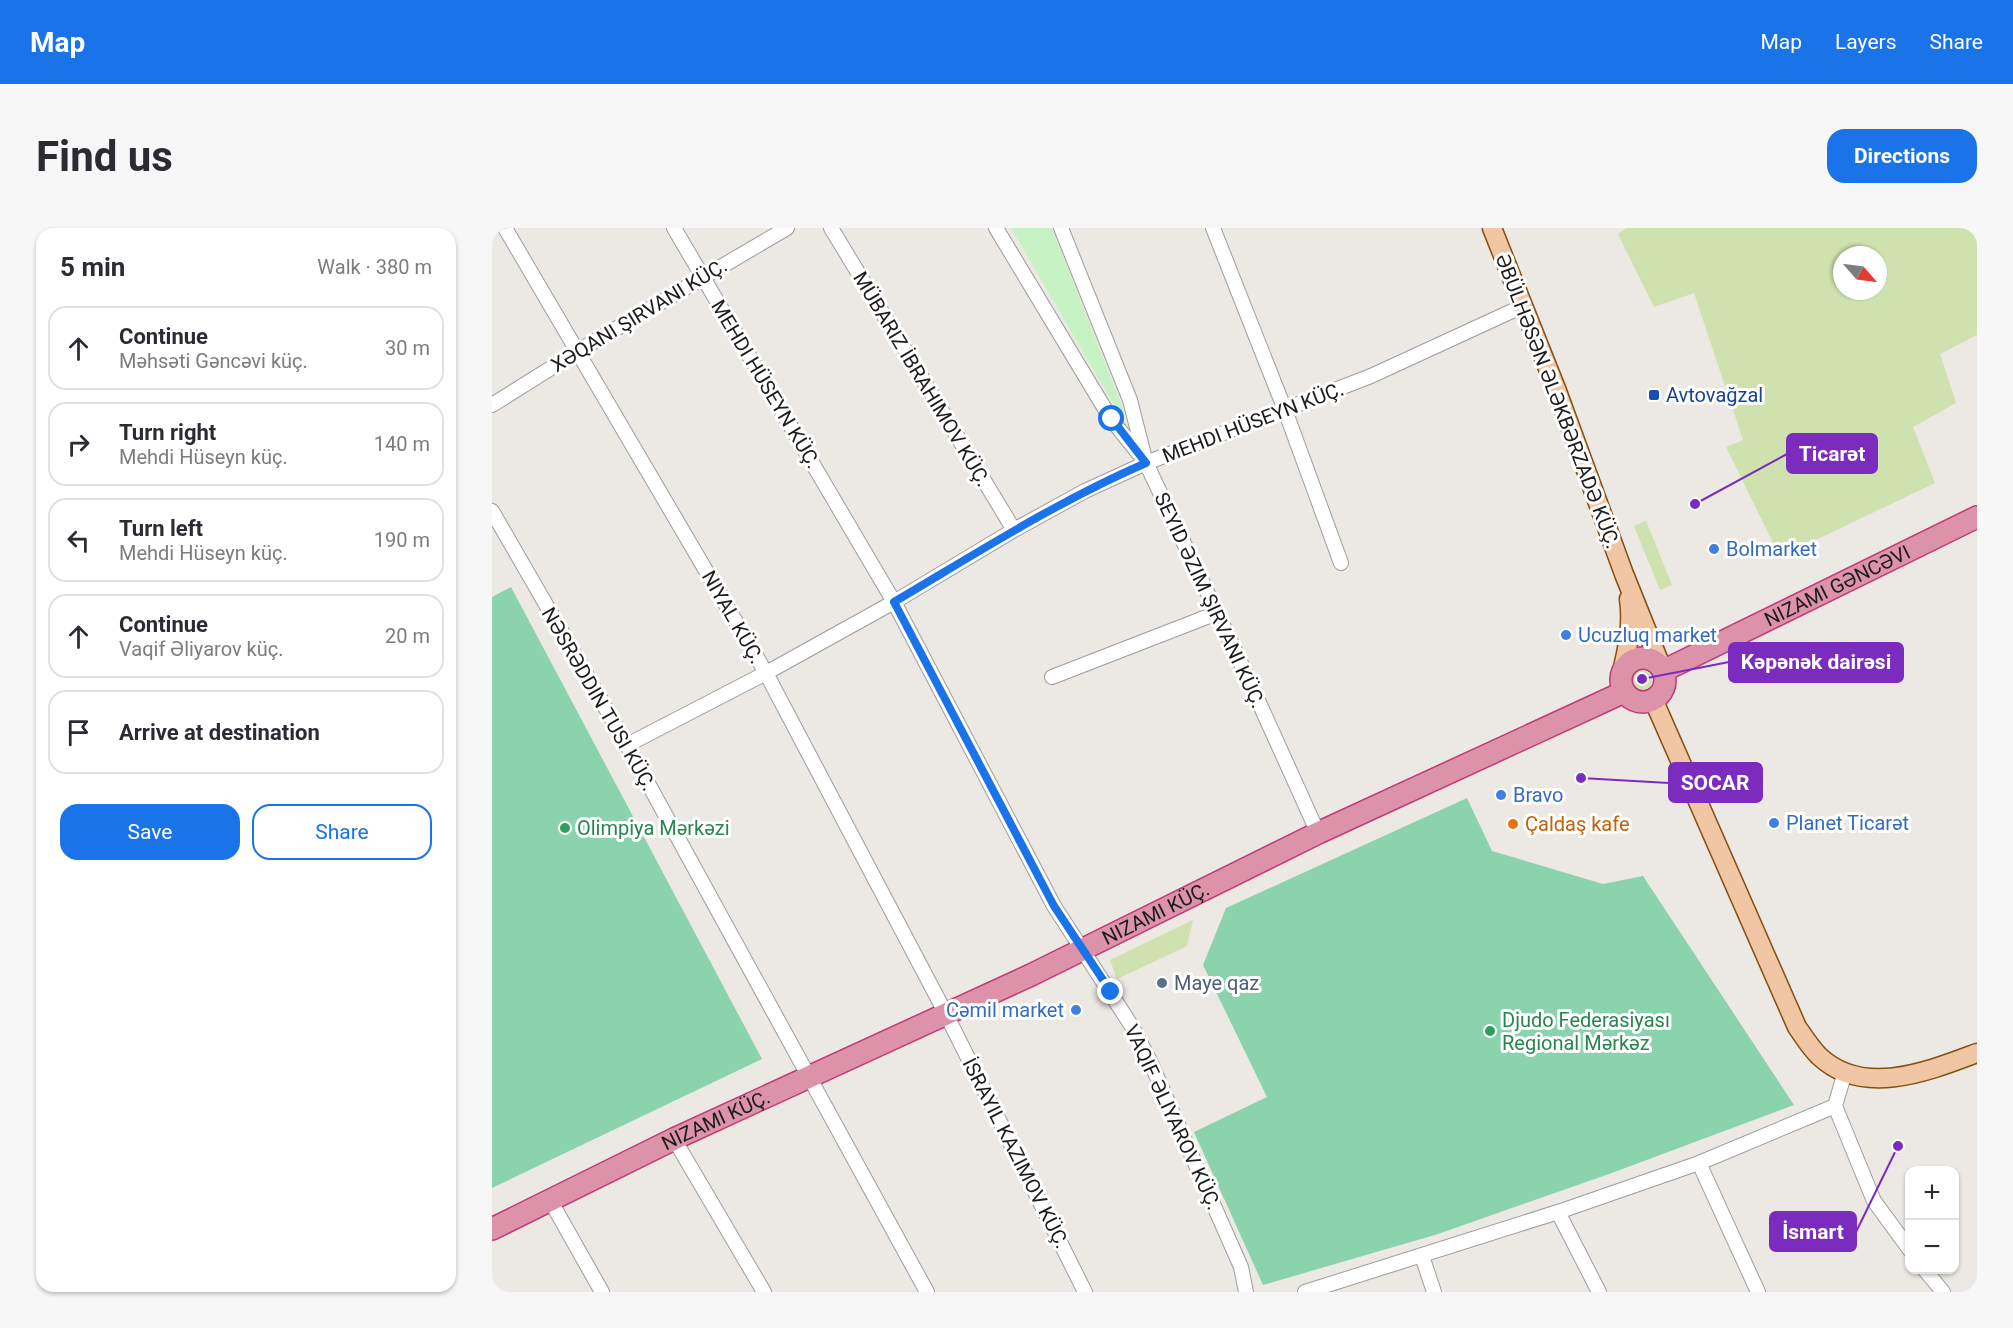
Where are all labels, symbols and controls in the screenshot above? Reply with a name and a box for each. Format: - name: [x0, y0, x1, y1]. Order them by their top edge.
- text: Map: [30, 26, 85, 59]
- text: Map: [1760, 30, 1802, 54]
- text: Layers: [1835, 30, 1896, 54]
- text: Share: [1929, 30, 1983, 54]
- button: Directions: [1827, 129, 1977, 183]
- text: Find us: [36, 132, 173, 181]
- north arrow: [1833, 246, 1887, 300]
- street label: ƏBÜLHƏSƏN ƏLƏKBƏRZADƏ KÜÇ.: [1491, 250, 1625, 552]
- text: 5 min: [60, 252, 125, 282]
- street label: XƏQANI ŞIRVANI KÜÇ.: [547, 253, 731, 377]
- text: Walk · 380 m: [317, 255, 432, 279]
- street label: MÜBARIZ İBRAHIMOV KÜÇ.: [848, 267, 996, 491]
- street label: MEHDI HÜSEYN KÜÇ.: [706, 295, 826, 473]
- text: Continue: [119, 324, 208, 349]
- icon: ahead: [62, 332, 95, 365]
- text: 30 m: [385, 336, 430, 360]
- text: Məhsəti Gəncəvi küç.: [119, 349, 308, 373]
- street label: MEHDI HÜSEYN KÜÇ.: [1159, 376, 1347, 468]
- place label: Avtovağzal: [1666, 383, 1763, 407]
- marker: Avtovağzal: [1647, 388, 1661, 402]
- route start: [1098, 405, 1124, 431]
- text: Turn right: [119, 420, 216, 445]
- icon: right: [62, 428, 95, 461]
- text: 140 m: [374, 432, 430, 456]
- callout: Ticarət: [1787, 434, 1877, 473]
- text: Ticarət: [1799, 442, 1865, 466]
- text: Mehdi Hüseyn küç.: [119, 445, 288, 469]
- street label: SEYID ƏZIM ŞIRVANI KÜÇ.: [1149, 488, 1271, 712]
- text: Turn left: [119, 516, 203, 541]
- icon: left: [62, 524, 95, 557]
- text: 190 m: [374, 528, 430, 552]
- place label: Bolmarket: [1726, 537, 1817, 561]
- street label: NIZAMI GƏNCƏVI: [1760, 540, 1914, 631]
- text: Mehdi Hüseyn küç.: [119, 541, 288, 565]
- marker: Bolmarket: [1707, 542, 1721, 556]
- street label: NIYAL KÜÇ.: [697, 566, 769, 668]
- street label: NƏSRƏDDIN TUSI KÜÇ.: [537, 603, 661, 795]
- text: Continue: [119, 612, 208, 637]
- icon: ahead: [62, 620, 95, 653]
- place label: Ucuzluq market: [1578, 623, 1717, 647]
- text: 20 m: [385, 624, 430, 648]
- marker: Ucuzluq market: [1559, 628, 1573, 642]
- text: Vaqif Əliyarov küç.: [119, 637, 283, 661]
- callout: Kəpənək dairəsi: [1729, 643, 1903, 682]
- text: Kəpənək dairəsi: [1741, 650, 1891, 674]
- icon: arrive: [62, 716, 95, 749]
- text: Arrive at destination: [119, 720, 320, 745]
- callout: SOCAR: [1669, 763, 1762, 802]
- text: SOCAR: [1681, 771, 1749, 795]
- place label: Bravo: [1513, 783, 1564, 807]
- marker: Bravo: [1494, 788, 1508, 802]
- button: Save: [60, 804, 240, 860]
- button: Share: [252, 804, 432, 860]
- place label: Planet Ticarət: [1786, 811, 1909, 835]
- place label: Çaldaş kafe: [1525, 812, 1630, 836]
- place label: Olimpiya Mərkəzi: [577, 816, 730, 840]
- marker: Planet Ticarət: [1767, 816, 1781, 830]
- marker: Çaldaş kafe: [1506, 817, 1520, 831]
- marker: Olimpiya Mərkəzi: [558, 821, 572, 835]
- street label: NIZAMI KÜÇ.: [1098, 877, 1213, 950]
- place label: Maye qaz: [1174, 971, 1259, 995]
- marker: Maye qaz: [1155, 976, 1169, 990]
- route end: [1097, 978, 1123, 1004]
- place label: Cəmil market: [946, 998, 1064, 1022]
- marker: Cəmil market: [1069, 1003, 1083, 1017]
- place label: Djudo Federasiyası Regional Mərkəz: [1502, 1008, 1670, 1055]
- street label: VAQIF ƏLIYAROV KÜÇ.: [1120, 1021, 1226, 1213]
- marker: Djudo Federasiyası Regional Mərkəz: [1483, 1024, 1497, 1038]
- street label: İSRAYIL KAZIMOV KÜÇ.: [958, 1054, 1074, 1252]
- street label: NIZAMI KÜÇ.: [658, 1085, 774, 1155]
- map controls: [1905, 1166, 1959, 1274]
- button: +: [1905, 1166, 1959, 1220]
- callout: İsmart: [1770, 1212, 1856, 1251]
- text: İsmart: [1782, 1220, 1844, 1244]
- button: −: [1905, 1220, 1959, 1274]

